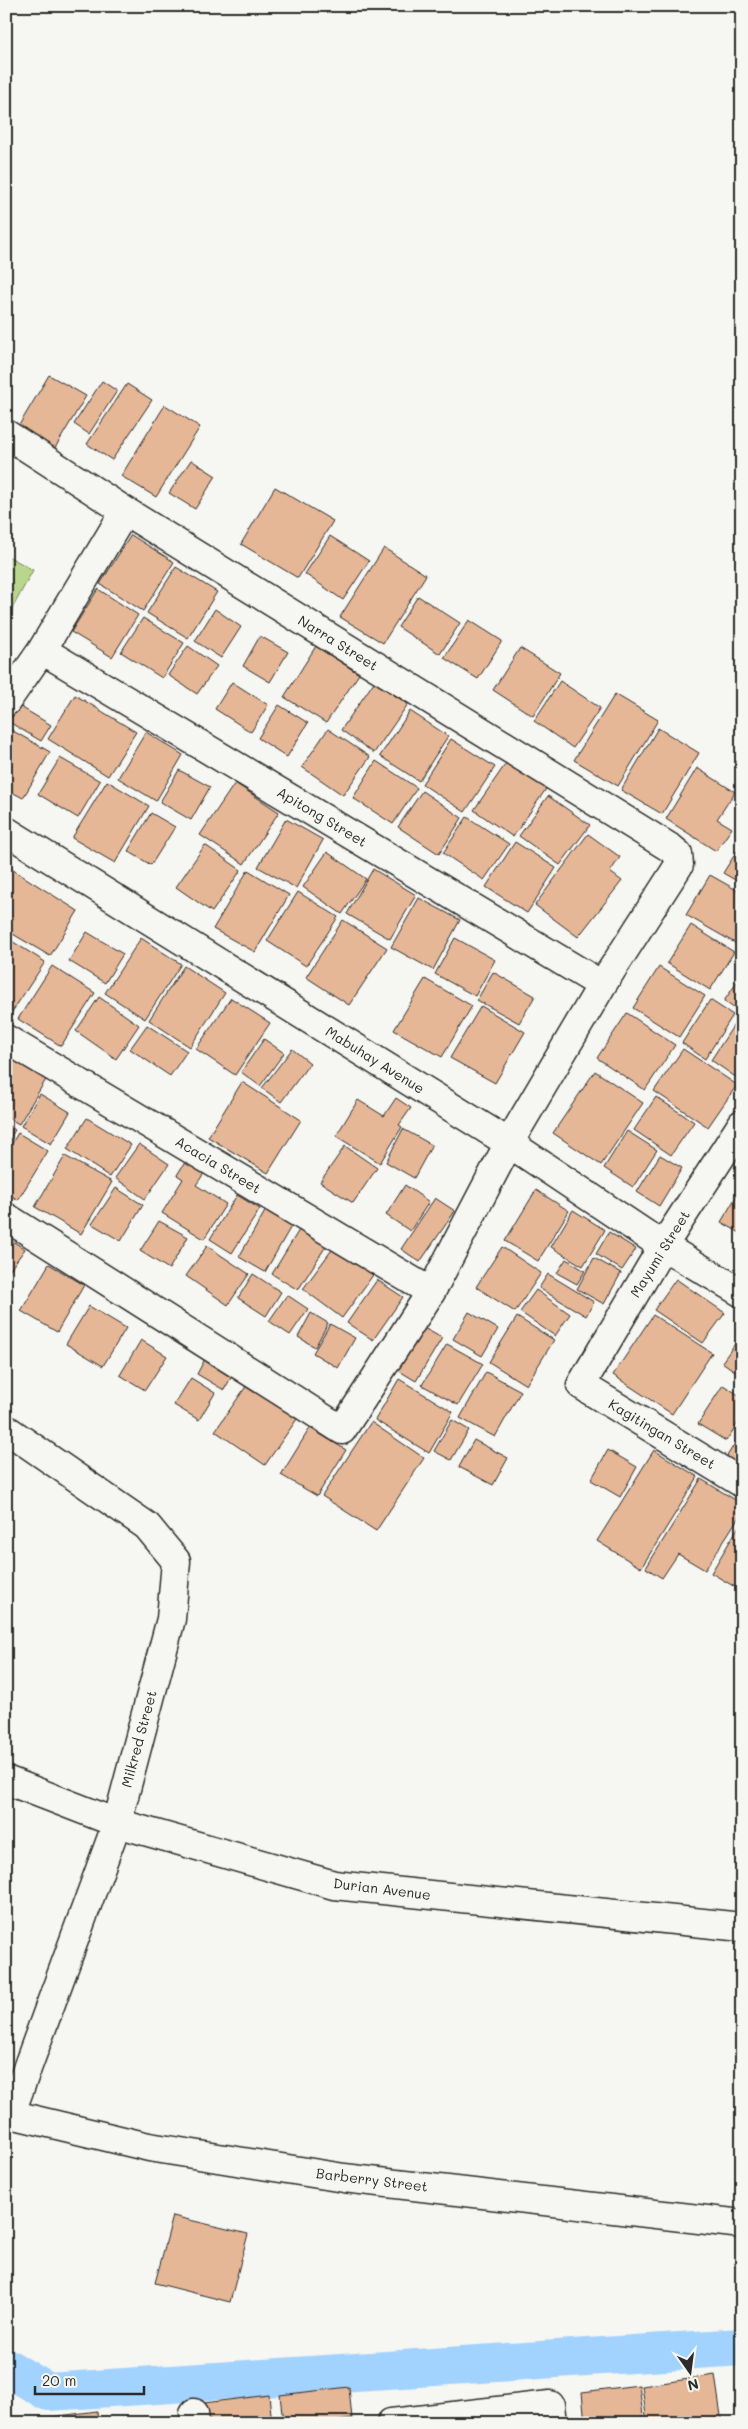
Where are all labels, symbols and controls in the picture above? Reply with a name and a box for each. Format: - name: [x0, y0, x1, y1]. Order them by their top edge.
- street label: Narra Street: [295, 610, 382, 675]
- street label: Apitong Street: [274, 782, 371, 851]
- street label: Mabuhay Avenue: [322, 1021, 428, 1098]
- street label: Acacia Street: [172, 1131, 265, 1198]
- street label: Mayumi Street: [625, 1207, 694, 1301]
- street label: Kagitingan Street: [605, 1394, 719, 1473]
- street label: Milkred Street: [116, 1688, 161, 1790]
- street label: Durian Avenue: [332, 1873, 432, 1904]
- street label: Barberry Street: [315, 2163, 429, 2196]
- north arrow: [666, 2346, 716, 2396]
- scale bar: [35, 2364, 144, 2396]
- text: 20 m: [42, 2370, 76, 2390]
- text: N: [686, 2375, 701, 2396]

